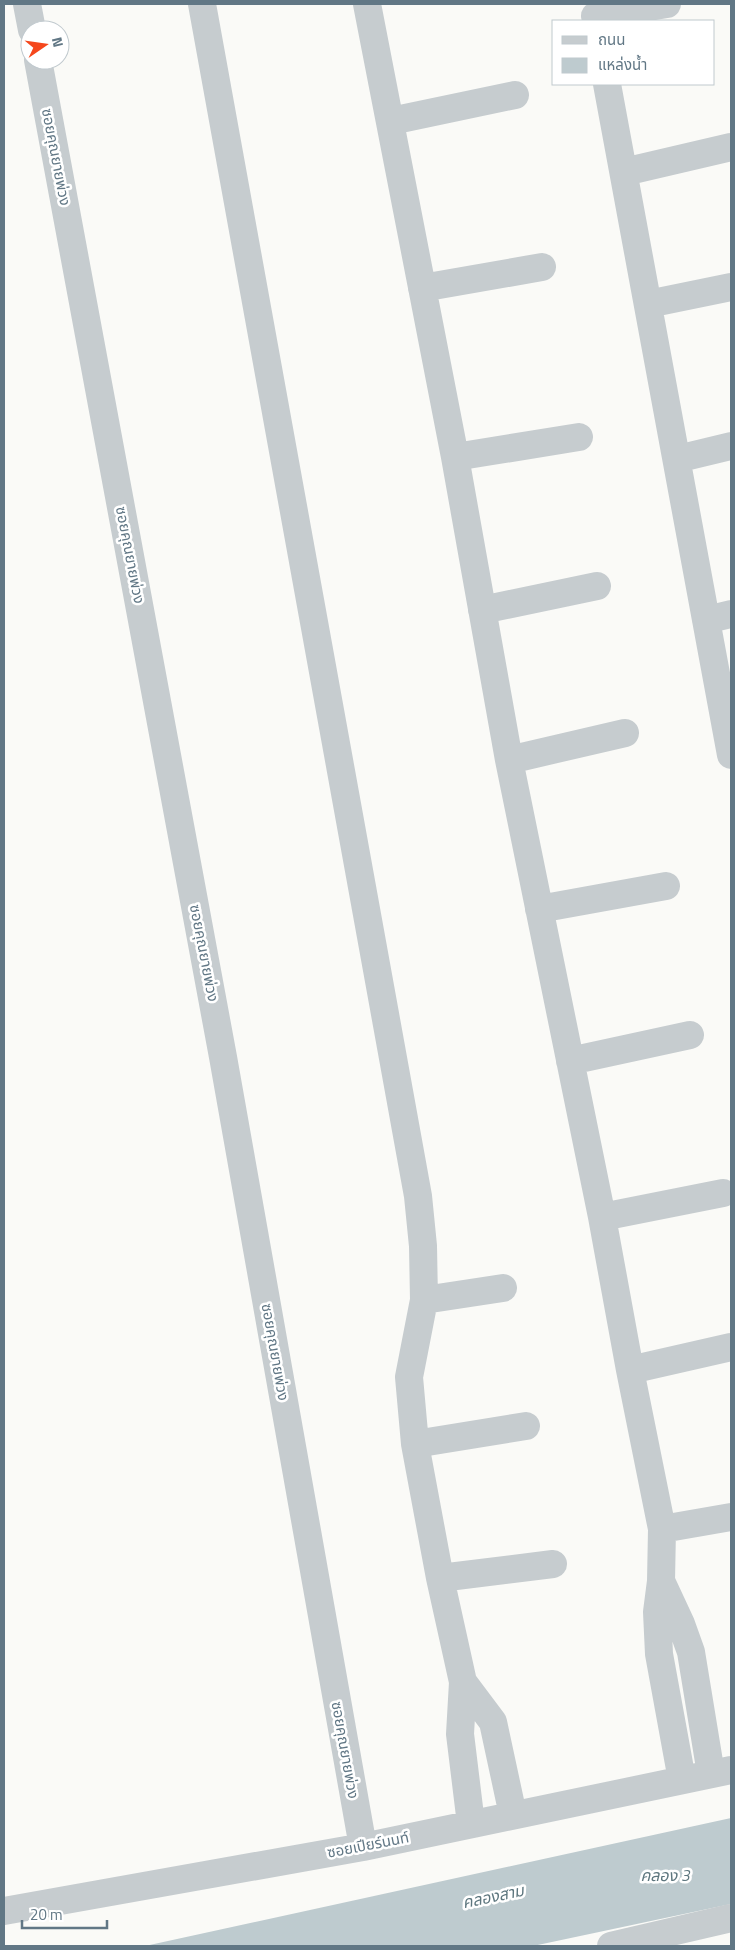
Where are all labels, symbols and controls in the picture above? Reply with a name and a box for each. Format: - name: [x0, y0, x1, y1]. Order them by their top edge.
- north arrow: [20, 20, 70, 70]
- legend: [552, 20, 715, 85]
- text: ถนน: [598, 28, 625, 51]
- text: N: [47, 35, 69, 49]
- text: แหล่งน้ำ: [598, 53, 647, 76]
- street label: ซอยคุณยายพ่วง: [36, 106, 77, 207]
- street label: ซอยคุณยายพ่วง: [110, 504, 151, 605]
- street label: ซอยคุณยายพ่วง: [184, 902, 225, 1003]
- street label: ซอยคุณยายพ่วง: [256, 1301, 295, 1402]
- street label: ซอยคุณยายพ่วง: [326, 1699, 365, 1800]
- street label: ซอยเปียร์นนท์: [325, 1825, 411, 1864]
- water label: คลอง 3: [640, 1863, 691, 1887]
- water label: คลองสาม: [460, 1878, 527, 1914]
- scale bar: [22, 1898, 108, 1930]
- text: 20 m: [30, 1903, 63, 1926]

